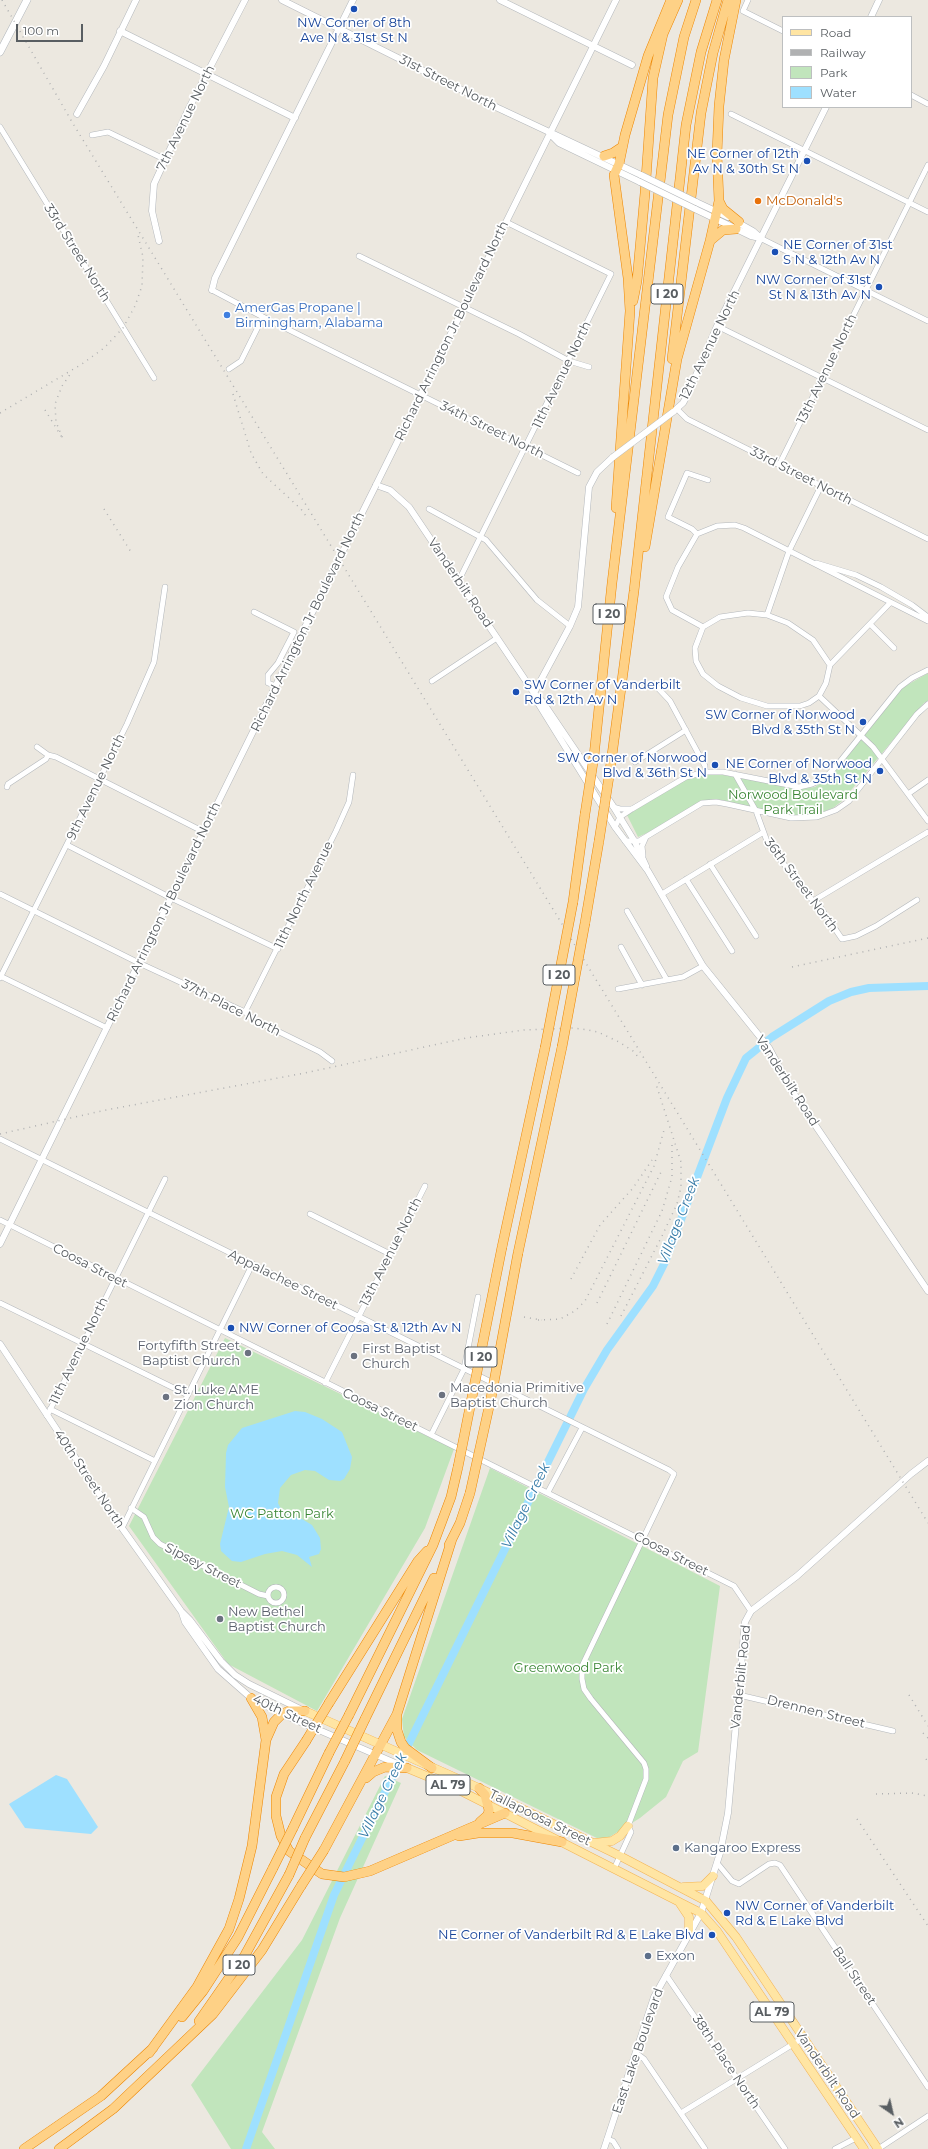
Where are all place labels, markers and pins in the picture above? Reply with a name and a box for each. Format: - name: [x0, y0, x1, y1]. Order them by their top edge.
- marker: NW Corner of 8th Ave N & 31st St N: [349, 4, 359, 14]
- place label: NW Corner of 8th Ave N & 31st St N: [297, 15, 411, 46]
- place label: NE Corner of 12th Av N & 30th St N: [687, 146, 799, 177]
- marker: NE Corner of 12th Av N & 30th St N: [802, 156, 812, 166]
- place label: McDonald's: [766, 193, 842, 209]
- marker: McDonald's: [753, 196, 763, 206]
- place label: NE Corner of 31st S N & 12th Av N: [783, 237, 893, 268]
- marker: NE Corner of 31st S N & 12th Av N: [770, 247, 780, 257]
- place label: NW Corner of 31st St N & 13th Av N: [756, 272, 871, 303]
- marker: NW Corner of 31st St N & 13th Av N: [874, 282, 884, 292]
- place label: AmerGas Propane | Birmingham, Alabama: [235, 300, 383, 331]
- marker: AmerGas Propane | Birmingham, Alabama: [222, 310, 232, 320]
- place label: SW Corner of Vanderbilt Rd & 12th Av N: [524, 677, 681, 708]
- marker: SW Corner of Vanderbilt Rd & 12th Av N: [511, 687, 521, 697]
- place label: SW Corner of Norwood Blvd & 35th St N: [705, 707, 855, 738]
- marker: SW Corner of Norwood Blvd & 35th St N: [858, 717, 868, 727]
- place label: SW Corner of Norwood Blvd & 36th St N: [557, 750, 707, 781]
- place label: NE Corner of Norwood Blvd & 35th St N: [725, 756, 872, 787]
- marker: SW Corner of Norwood Blvd & 36th St N: [710, 760, 720, 770]
- marker: NE Corner of Norwood Blvd & 35th St N: [875, 766, 885, 776]
- place label: NW Corner of Coosa St & 12th Av N: [239, 1320, 462, 1336]
- marker: NW Corner of Coosa St & 12th Av N: [226, 1323, 236, 1333]
- place label: Fortyfifth Street Baptist Church: [137, 1338, 240, 1369]
- place label: First Baptist Church: [362, 1341, 441, 1372]
- marker: Fortyfifth Street Baptist Church: [243, 1348, 253, 1358]
- marker: First Baptist Church: [349, 1351, 359, 1361]
- place label: Macedonia Primitive Baptist Church: [450, 1380, 584, 1411]
- place label: St. Luke AME Zion Church: [174, 1382, 259, 1413]
- marker: Macedonia Primitive Baptist Church: [437, 1390, 447, 1400]
- marker: St. Luke AME Zion Church: [161, 1392, 171, 1402]
- place label: New Bethel Baptist Church: [228, 1604, 326, 1635]
- marker: New Bethel Baptist Church: [215, 1614, 225, 1624]
- place label: Kangaroo Express: [684, 1840, 801, 1856]
- marker: Kangaroo Express: [671, 1843, 681, 1853]
- place label: NW Corner of Vanderbilt Rd & E Lake Blvd: [735, 1898, 894, 1929]
- marker: NW Corner of Vanderbilt Rd & E Lake Blvd: [722, 1908, 732, 1918]
- place label: NE Corner of Vanderbilt Rd & E Lake Blvd: [438, 1927, 704, 1943]
- marker: NE Corner of Vanderbilt Rd & E Lake Blvd: [707, 1930, 717, 1940]
- place label: Exxon: [656, 1948, 695, 1964]
- marker: Exxon: [643, 1951, 653, 1961]

